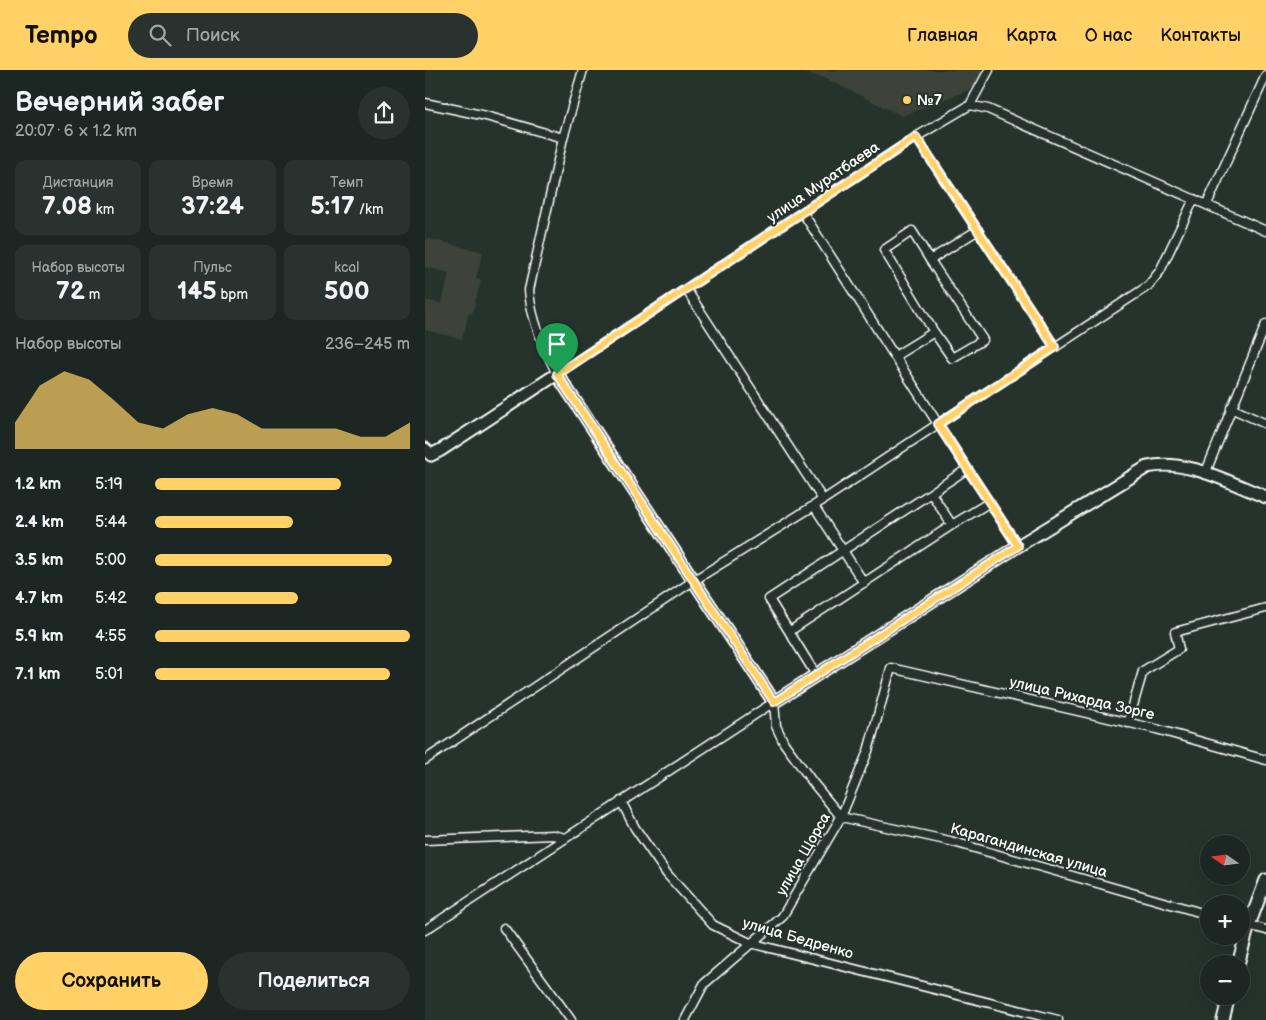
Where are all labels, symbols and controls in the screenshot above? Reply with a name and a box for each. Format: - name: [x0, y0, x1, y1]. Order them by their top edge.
- search box: [128, 13, 478, 58]
- text: Tempo: [25, 21, 98, 50]
- icon: search: [146, 21, 174, 49]
- text: Поиск: [186, 24, 240, 47]
- text: Главная: [907, 25, 978, 46]
- text: Карта: [1006, 25, 1057, 46]
- text: О нас: [1085, 25, 1132, 46]
- text: Контакты: [1160, 25, 1241, 46]
- text: Вечерний забег: [15, 86, 224, 119]
- button: share: [358, 87, 410, 139]
- place label: №7: [917, 91, 942, 110]
- marker: №7: [901, 94, 913, 106]
- text: 20:07 · 6 × 1.2 km: [15, 122, 137, 141]
- street label: улица Муратбаева: [763, 138, 883, 227]
- text: Дистанция: [43, 174, 114, 191]
- text: Время: [192, 174, 233, 191]
- text: Темп: [330, 174, 363, 191]
- text: 7.08: [42, 191, 92, 222]
- text: 37:24: [181, 191, 244, 222]
- text: 5:17: [310, 191, 355, 222]
- text: km: [92, 201, 114, 218]
- text: /km: [355, 201, 383, 218]
- text: Набор высоты: [32, 259, 125, 276]
- text: Пульс: [193, 259, 232, 276]
- text: kcal: [334, 259, 359, 276]
- text: 72: [56, 276, 85, 307]
- text: 145: [177, 276, 217, 307]
- text: 500: [324, 276, 370, 307]
- text: m: [85, 286, 100, 303]
- text: bpm: [217, 286, 248, 303]
- pin: [536, 323, 578, 374]
- icon: arrive: [543, 330, 571, 358]
- text: Набор высоты: [15, 335, 122, 354]
- text: 236–245 m: [325, 335, 410, 354]
- text: 1.2 km: [15, 475, 61, 494]
- text: 5:19: [95, 475, 123, 494]
- text: 2.4 km: [15, 513, 64, 532]
- text: 5:44: [95, 513, 127, 532]
- text: 3.5 km: [15, 551, 63, 570]
- text: 5:00: [95, 551, 126, 570]
- text: 4.7 km: [15, 589, 63, 608]
- text: 5:42: [95, 589, 127, 608]
- text: 5.9 km: [15, 627, 63, 646]
- text: 4:55: [95, 627, 126, 646]
- text: 7.1 km: [15, 665, 60, 684]
- text: 5:01: [95, 665, 123, 684]
- street label: улица Рихарда Зорге: [1008, 673, 1156, 724]
- street label: улица Щорса: [772, 809, 835, 899]
- street label: Карагандинская улица: [948, 819, 1110, 882]
- north arrow: [1200, 835, 1250, 885]
- map controls: [1200, 835, 1250, 1005]
- button: +: [1200, 895, 1250, 945]
- street label: улица Бедренко: [740, 914, 856, 963]
- button: Сохранить: [15, 952, 208, 1010]
- button: Поделиться: [218, 952, 410, 1010]
- button: −: [1200, 955, 1250, 1005]

